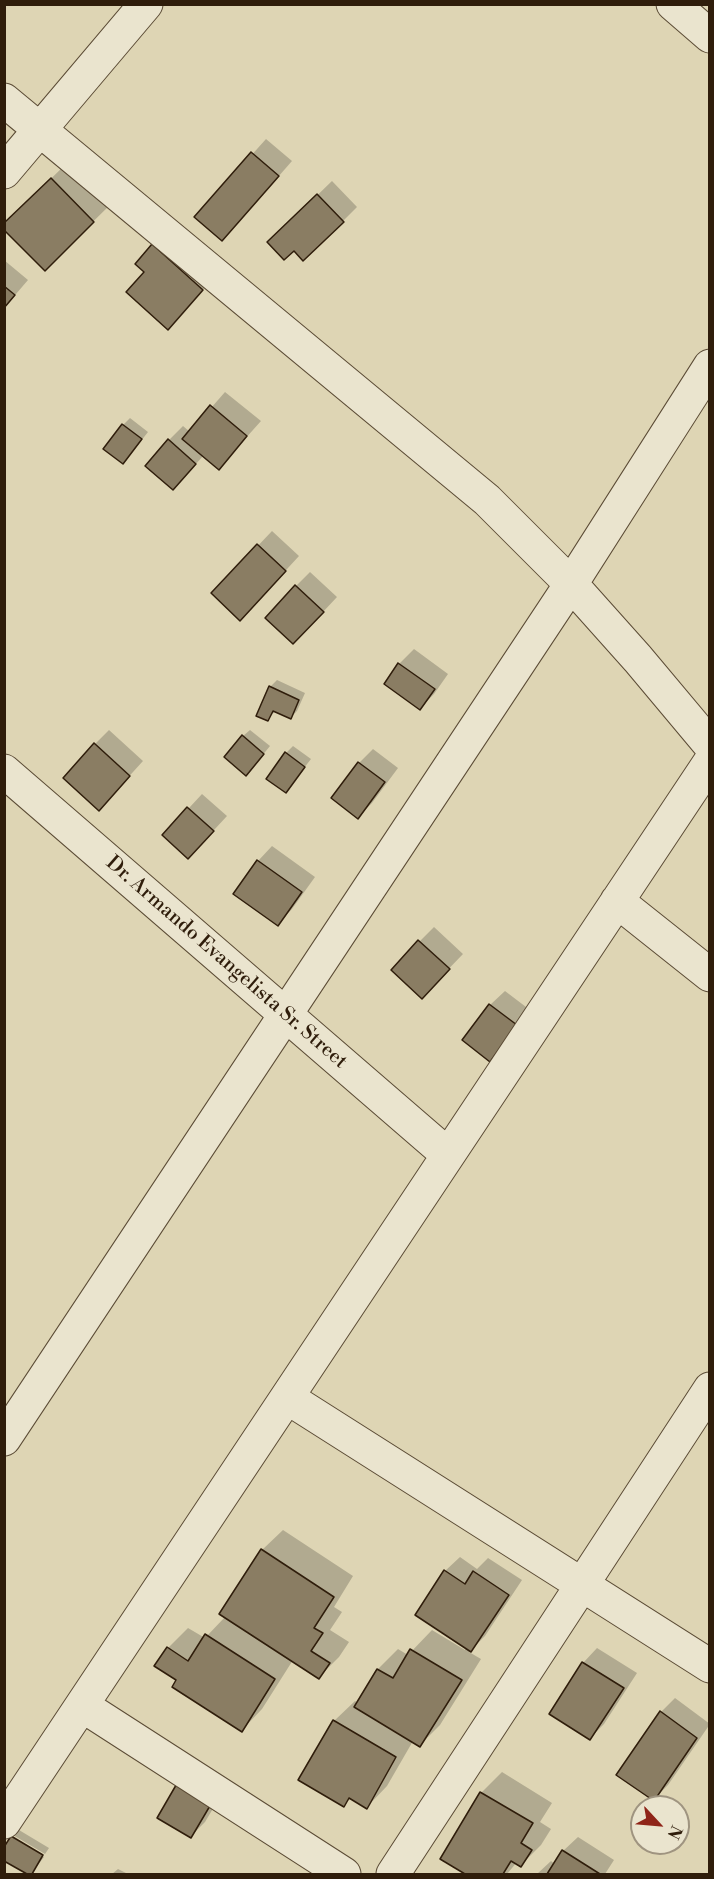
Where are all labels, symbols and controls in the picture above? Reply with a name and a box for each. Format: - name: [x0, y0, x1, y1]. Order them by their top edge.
- street label: Dr. Armando Evangelista Sr. Street: [100, 852, 352, 1074]
- north arrow: [630, 1795, 690, 1855]
- text: N: [663, 1822, 686, 1842]

